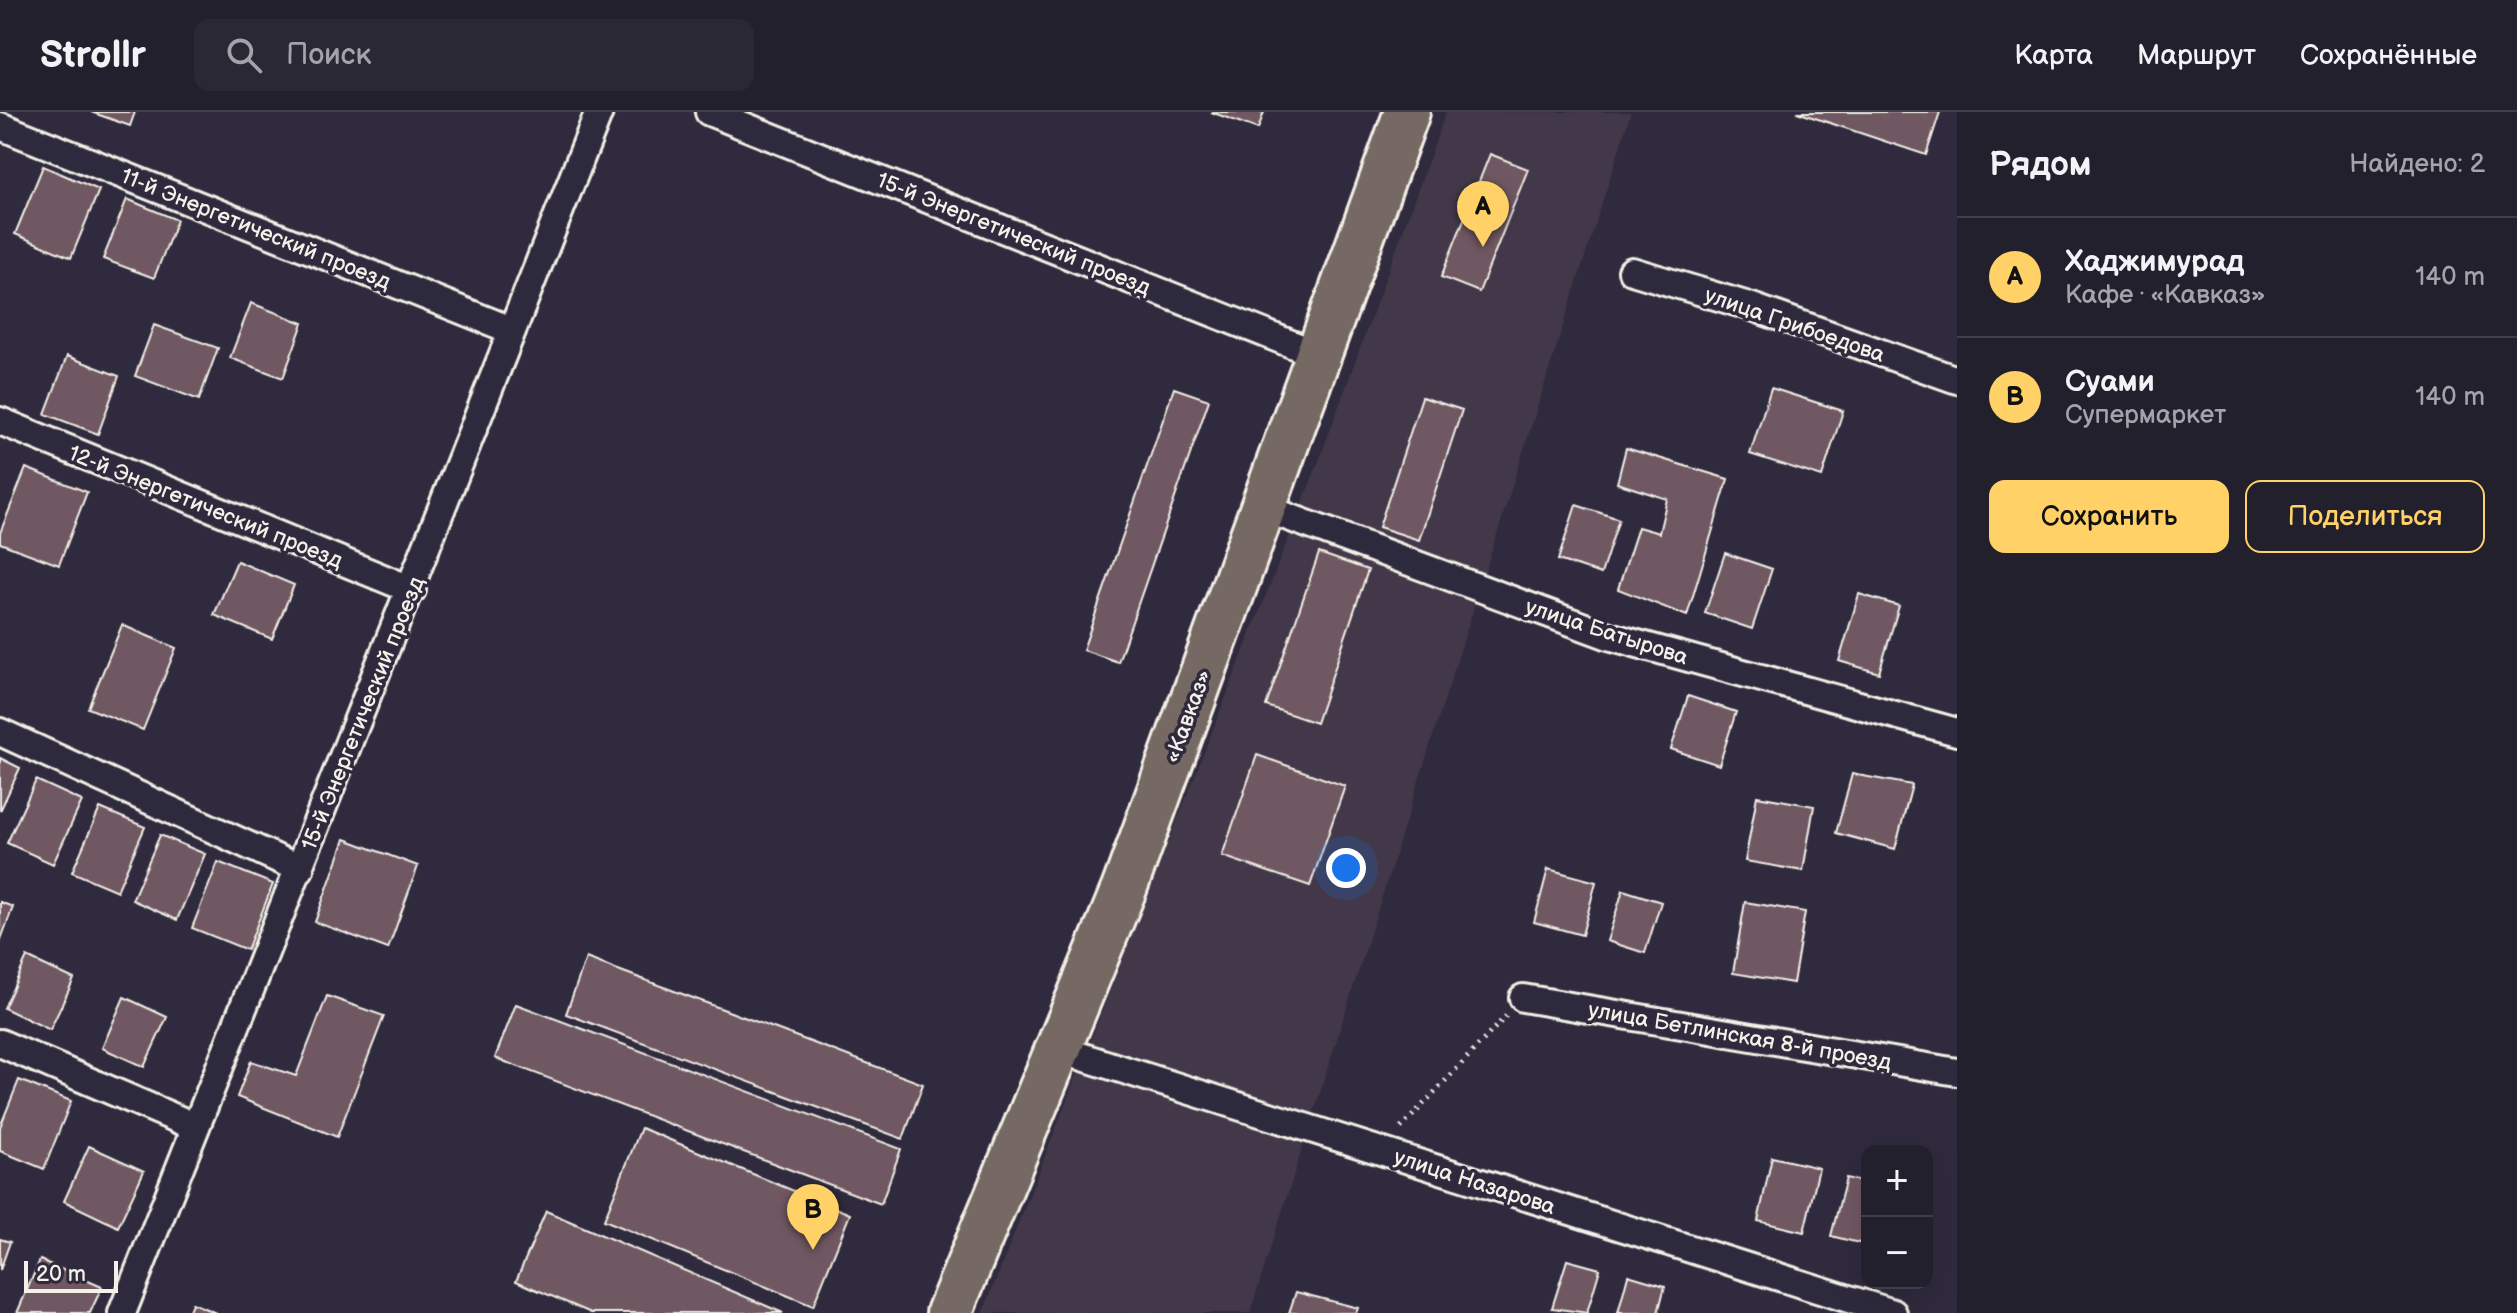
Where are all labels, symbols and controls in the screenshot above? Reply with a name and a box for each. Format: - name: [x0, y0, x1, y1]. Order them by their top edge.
- search box: [194, 19, 754, 91]
- text: Strollr: [40, 33, 146, 78]
- icon: search: [222, 33, 266, 77]
- text: Поиск: [286, 37, 371, 73]
- text: Карта: [2014, 39, 2093, 72]
- text: Маршрут: [2137, 39, 2256, 72]
- text: Сохранённые: [2300, 39, 2477, 72]
- text: Рядом: [1989, 144, 2091, 185]
- text: Найдено: 2: [2349, 149, 2485, 180]
- street label: 11-й Энергетический проезд: [117, 163, 394, 296]
- street label: 15-й Энергетический проезд: [873, 167, 1154, 302]
- pin: A: [1457, 181, 1509, 247]
- text: Хаджимурад: [2065, 244, 2244, 280]
- text: A: [2007, 262, 2023, 293]
- text: 140 m: [2415, 262, 2485, 293]
- text: Кафе · «Кавказ»: [2065, 280, 2266, 311]
- street label: улица Грибоедова: [1701, 282, 1888, 369]
- text: Суами: [2065, 364, 2155, 400]
- text: B: [2006, 382, 2024, 413]
- text: 140 m: [2415, 382, 2485, 413]
- text: Супермаркет: [2065, 400, 2226, 431]
- street label: 12-й Энергетический проезд: [64, 440, 346, 575]
- button: Сохранить: [1989, 480, 2229, 553]
- button: Поделиться: [2245, 480, 2485, 553]
- street label: 15-й Энергетический проезд: [296, 573, 431, 854]
- street label: улица Батырова: [1522, 593, 1691, 671]
- street label: «Кавказ»: [1159, 666, 1218, 767]
- your location: [1326, 848, 1366, 888]
- street label: улица Бетлинская 8-й проезд: [1586, 997, 1893, 1076]
- street label: улица Назарова: [1390, 1144, 1559, 1221]
- map controls: [1861, 1145, 1933, 1289]
- button: +: [1861, 1145, 1933, 1217]
- pin: B: [787, 1184, 839, 1250]
- button: −: [1861, 1217, 1933, 1289]
- scale bar: [24, 1257, 118, 1293]
- text: 20 m: [36, 1261, 86, 1288]

